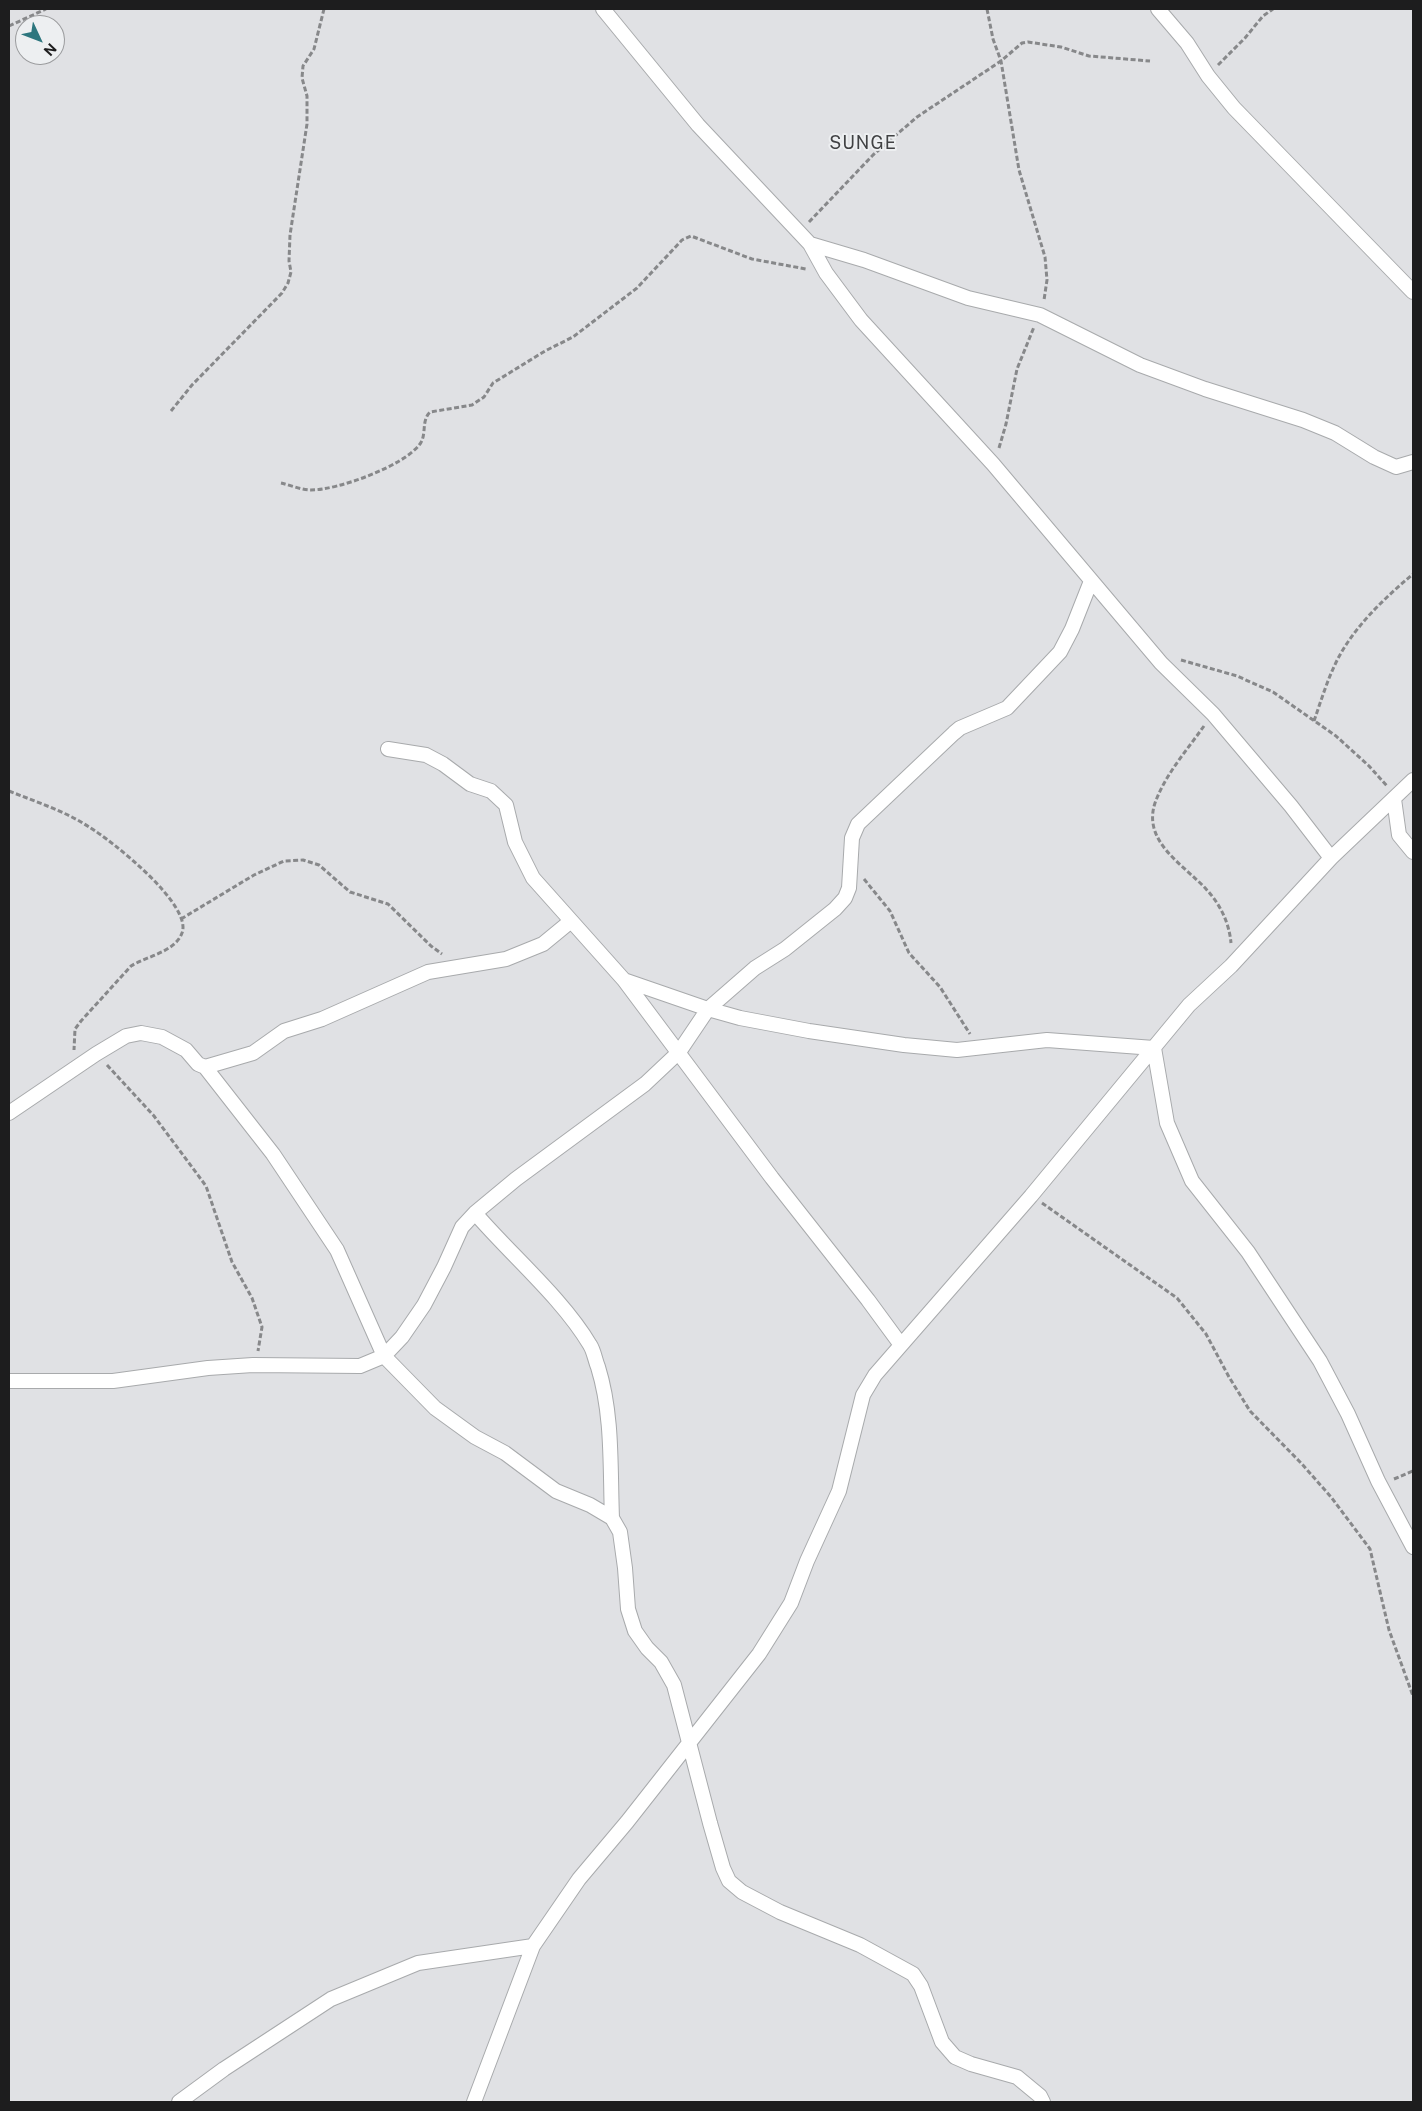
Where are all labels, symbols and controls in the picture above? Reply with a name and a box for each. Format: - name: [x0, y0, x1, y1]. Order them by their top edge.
- north arrow: [15, 15, 65, 65]
- text: N: [41, 40, 60, 59]
- district label: SUNGE: [829, 132, 897, 154]

